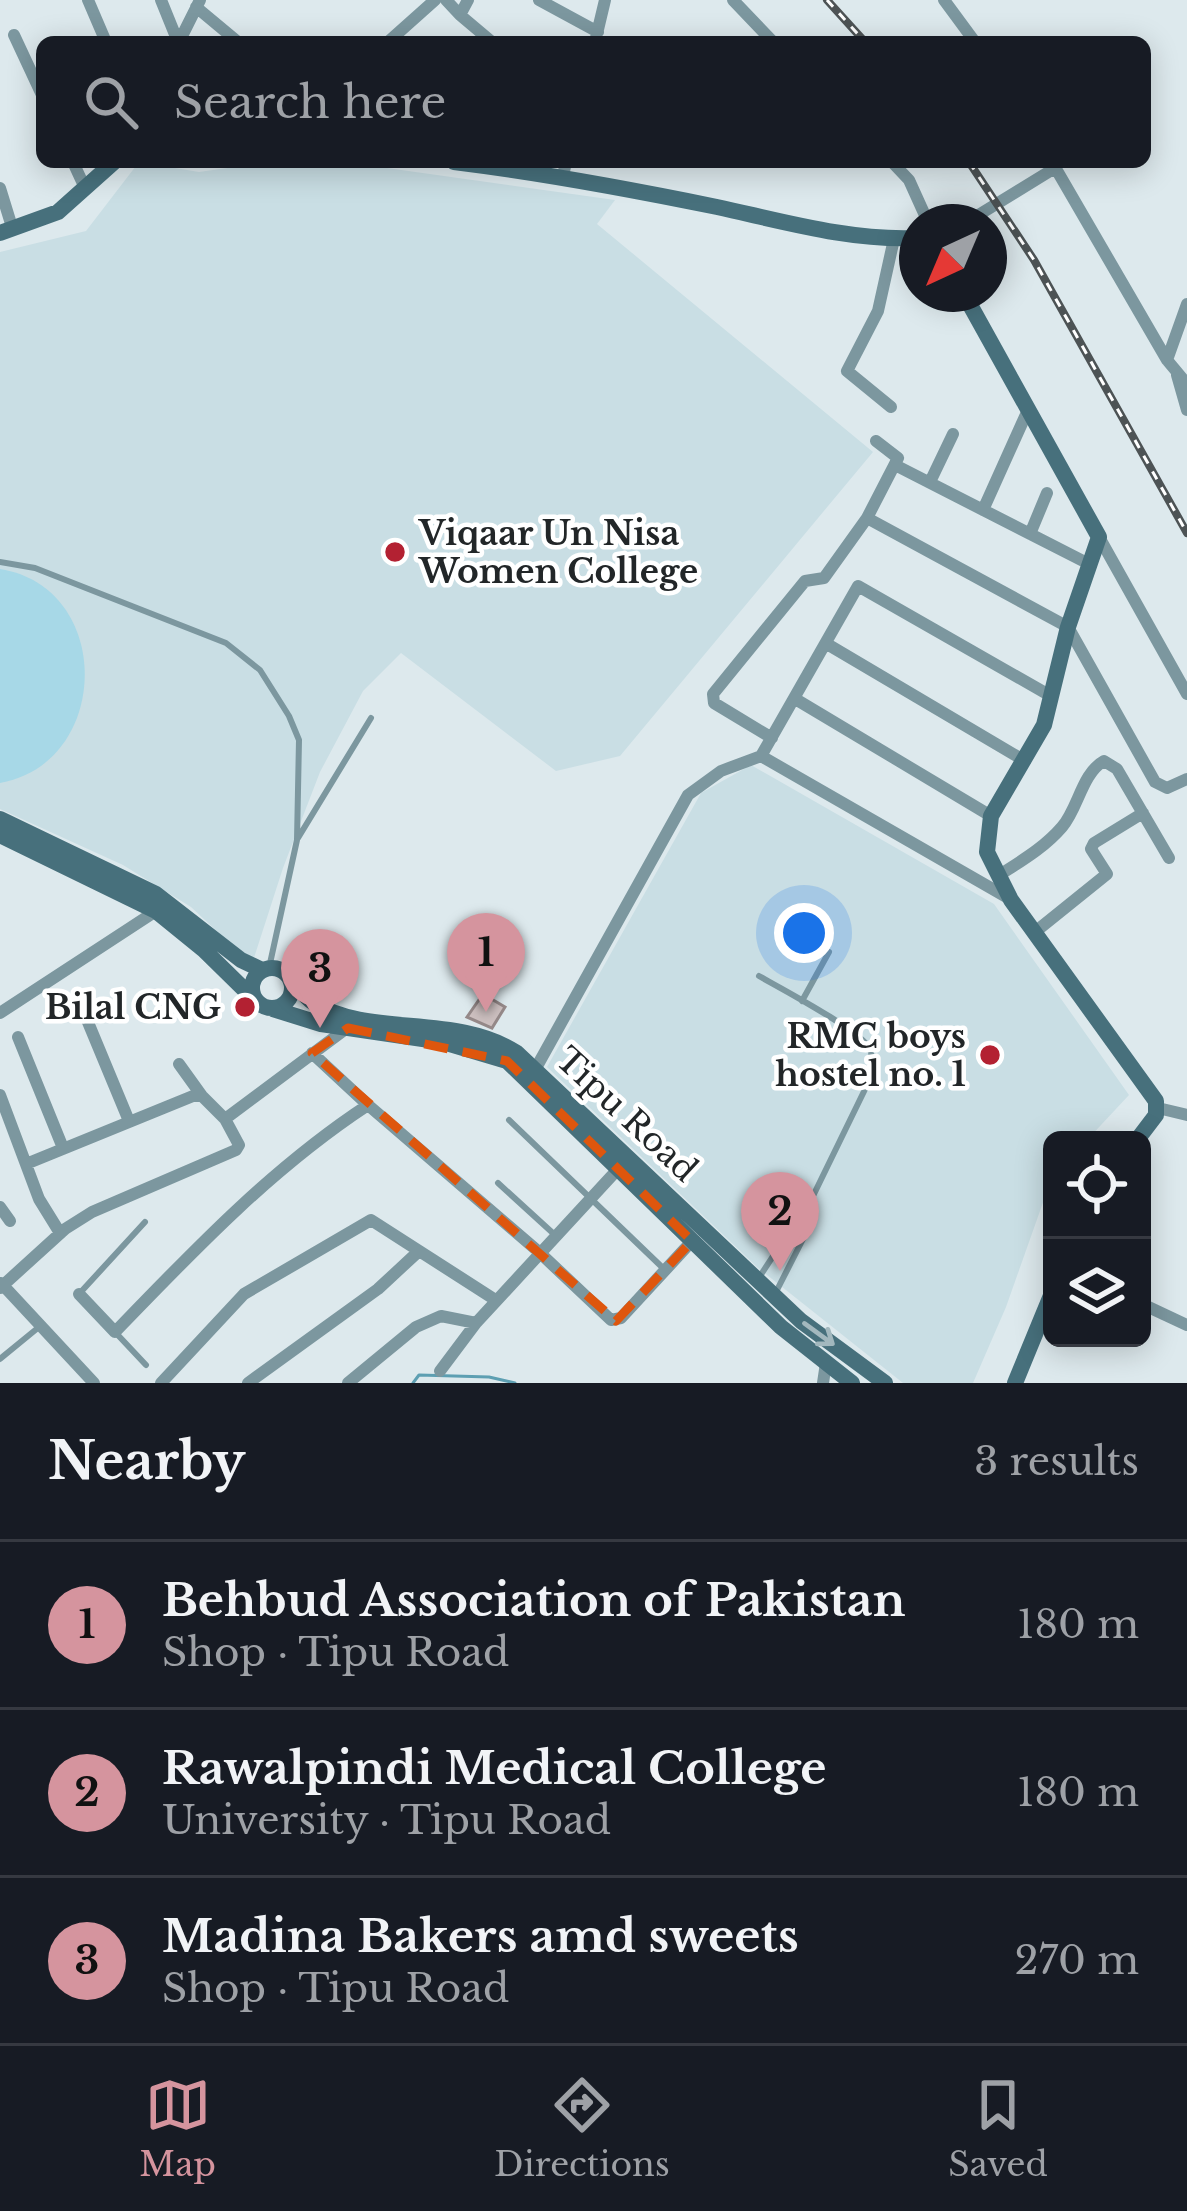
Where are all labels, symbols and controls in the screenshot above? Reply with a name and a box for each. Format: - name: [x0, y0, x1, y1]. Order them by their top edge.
- search box: [36, 36, 1151, 168]
- icon: search: [78, 69, 144, 135]
- text: Search here: [174, 74, 446, 130]
- north arrow: [899, 204, 1007, 312]
- place label: Viqaar Un Nisa Women College: [417, 513, 698, 592]
- marker: Viqaar Un Nisa Women College: [382, 539, 408, 565]
- your location: [774, 903, 834, 963]
- pin: 1: [447, 913, 525, 1012]
- pin: 3: [281, 929, 359, 1028]
- place label: Bilal CNG: [45, 987, 221, 1028]
- marker: Bilal CNG: [232, 994, 258, 1020]
- place label: RMC boys hostel no. 1: [775, 1016, 966, 1095]
- street label: Tipu Road: [547, 1038, 706, 1190]
- marker: RMC boys hostel no. 1: [977, 1042, 1003, 1068]
- map controls: [1043, 1131, 1151, 1347]
- button: locate: [1043, 1131, 1151, 1239]
- pin: 2: [741, 1172, 819, 1271]
- button: layers: [1043, 1239, 1151, 1347]
- one-way arrow: [802, 1321, 835, 1346]
- text: Nearby: [48, 1430, 245, 1493]
- text: 3 results: [974, 1437, 1139, 1486]
- text: Behbud Association of Pakistan: [162, 1572, 905, 1628]
- text: 1: [78, 1600, 96, 1649]
- text: 180 m: [1017, 1600, 1139, 1649]
- text: Shop · Tipu Road: [162, 1628, 509, 1677]
- text: Rawalpindi Medical College: [162, 1740, 827, 1796]
- text: 2: [74, 1768, 100, 1817]
- text: 180 m: [1017, 1768, 1139, 1817]
- text: University · Tipu Road: [162, 1796, 611, 1845]
- text: Madina Bakers amd sweets: [162, 1908, 799, 1964]
- text: 3: [75, 1936, 99, 1985]
- text: 270 m: [1015, 1936, 1139, 1985]
- text: Shop · Tipu Road: [162, 1964, 509, 2013]
- tab: Map: [139, 2072, 216, 2185]
- tab: Directions: [494, 2072, 670, 2185]
- tab: Saved: [948, 2072, 1048, 2185]

